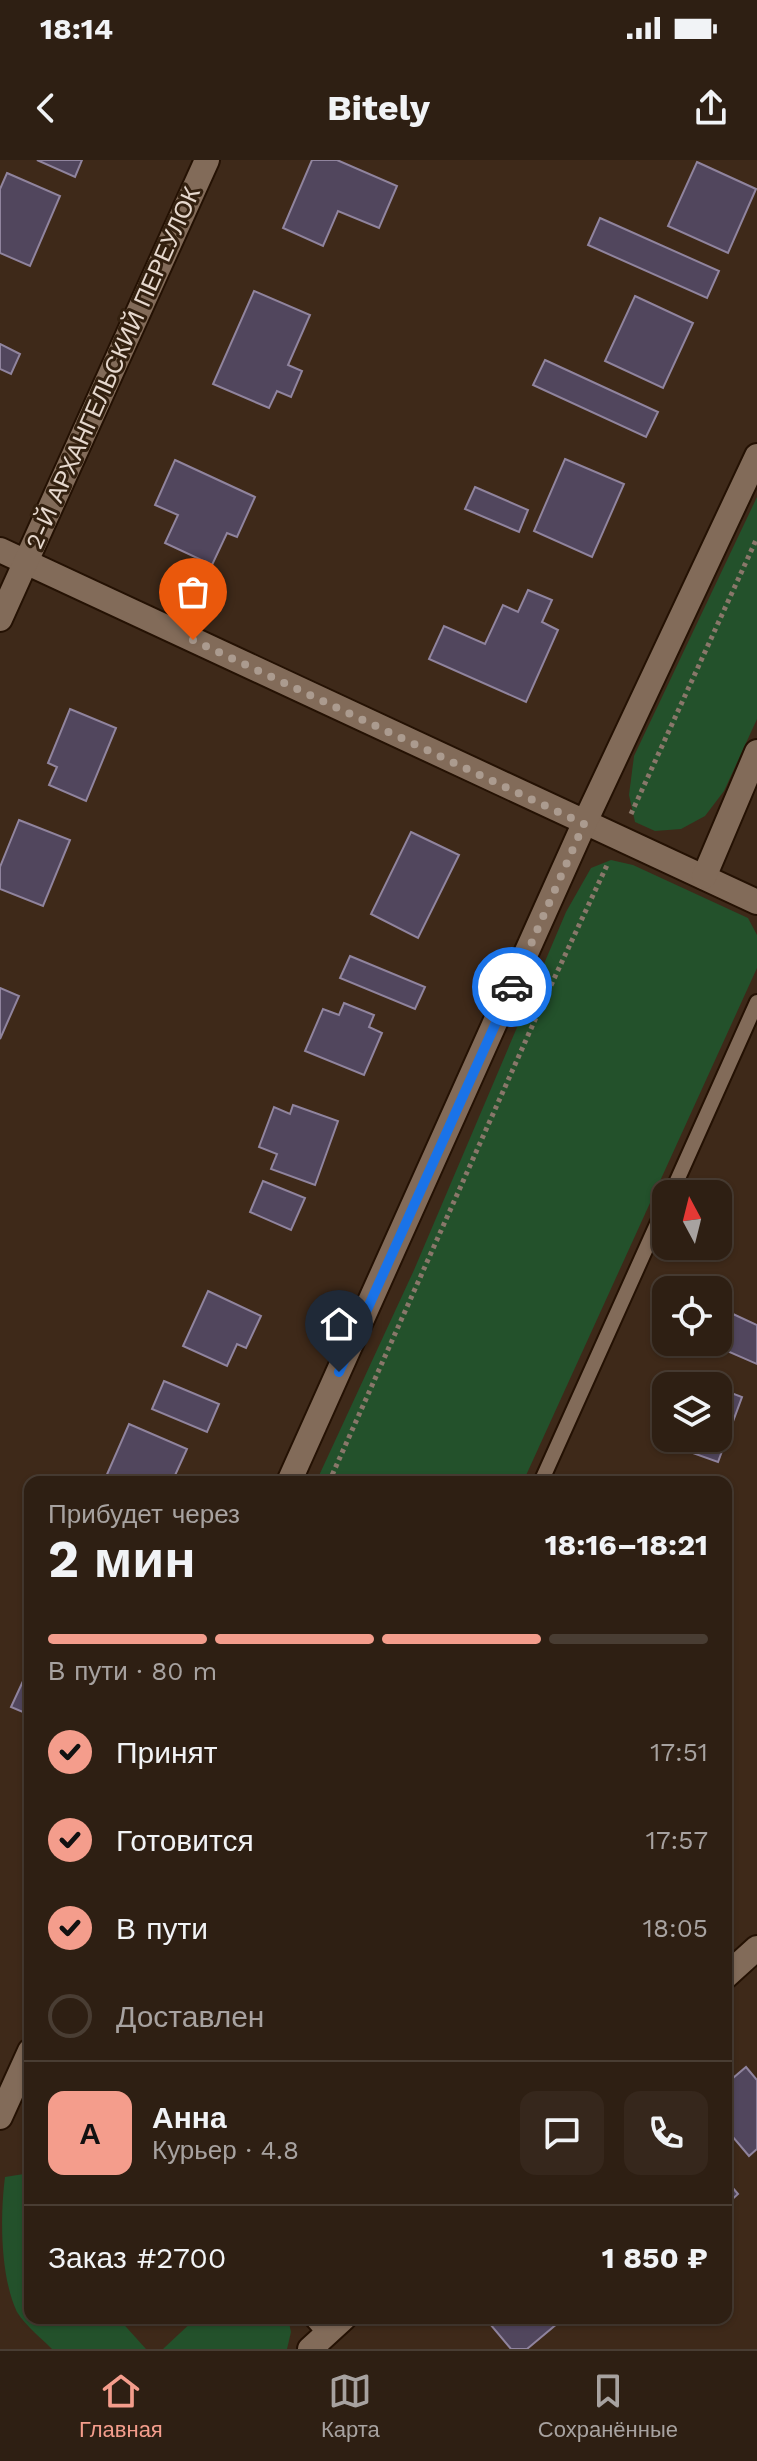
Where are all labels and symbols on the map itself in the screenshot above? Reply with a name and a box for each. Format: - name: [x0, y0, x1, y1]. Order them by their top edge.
- street label: 2-Й АРХАНГЕЛЬСКИЙ ПЕРЕУЛОК: [20, 183, 206, 553]
- pin: [159, 558, 227, 640]
- courier: [472, 947, 552, 1027]
- north arrow: [652, 1180, 732, 1260]
- pin: [305, 1290, 373, 1372]

